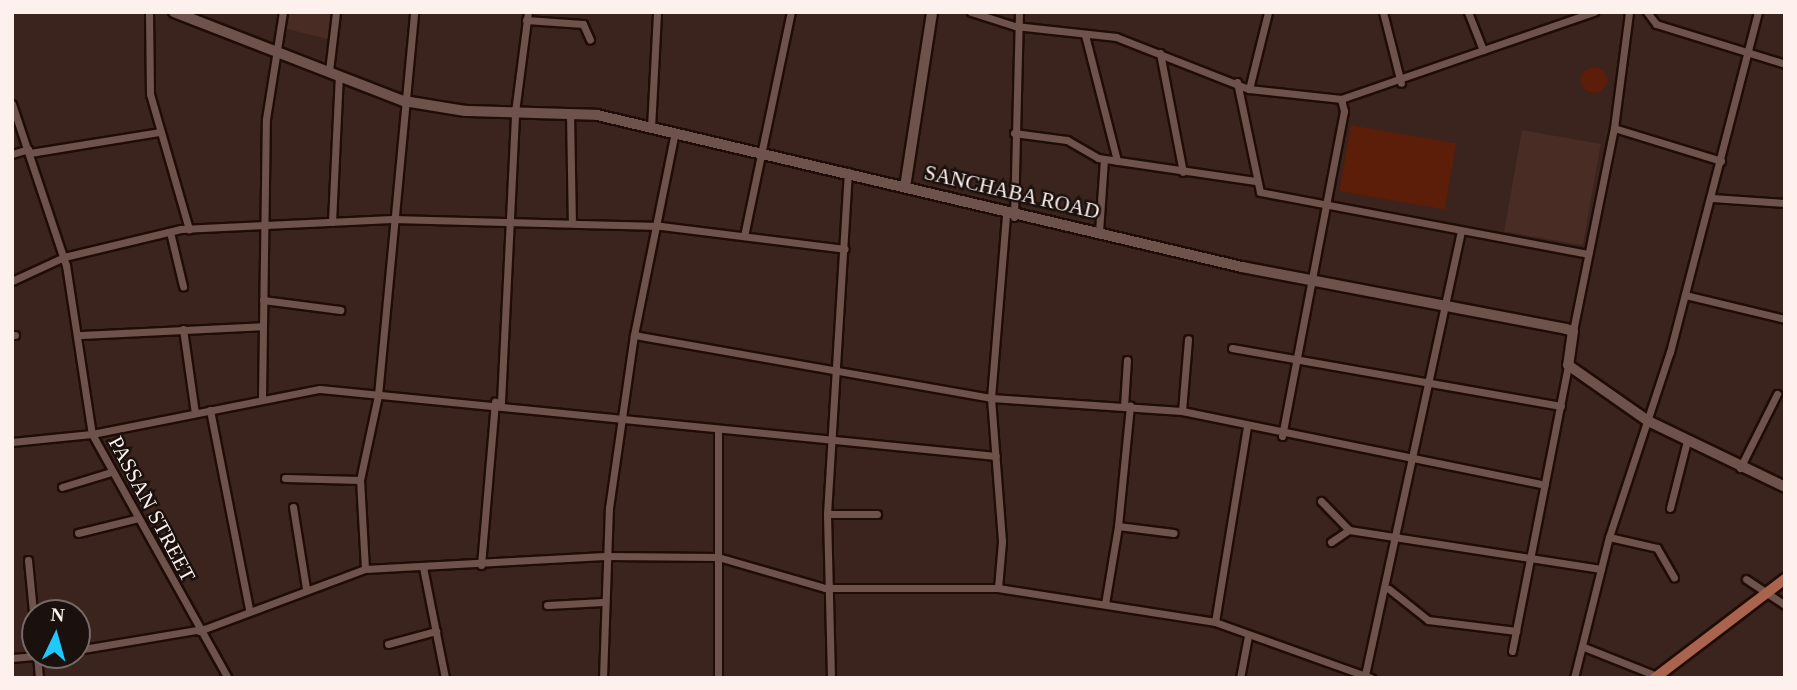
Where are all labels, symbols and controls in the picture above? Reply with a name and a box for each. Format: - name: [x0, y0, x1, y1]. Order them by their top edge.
- street label: SANCHABA ROAD: [921, 159, 1103, 225]
- street label: PASSAN STREET: [103, 432, 201, 586]
- north arrow: [21, 599, 91, 669]
- text: N: [50, 604, 65, 626]

